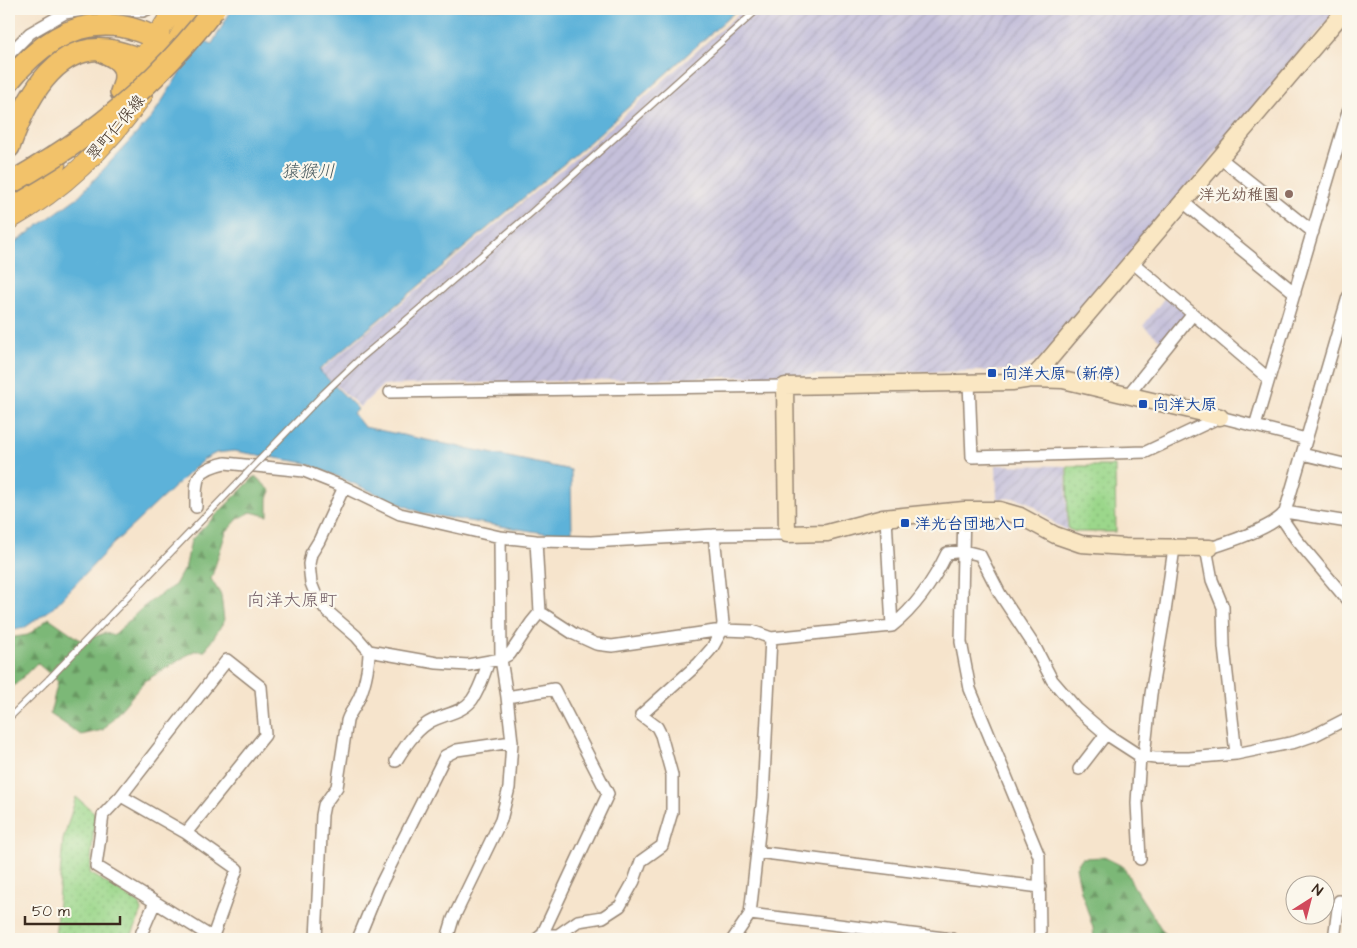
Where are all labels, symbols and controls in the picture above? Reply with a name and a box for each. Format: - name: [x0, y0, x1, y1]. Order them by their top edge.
- street label: 翠町仁保線: [82, 90, 150, 165]
- water label: 猿猴川: [281, 159, 335, 184]
- place label: 洋光幼稚園: [1199, 184, 1279, 206]
- marker: 洋光幼稚園: [1283, 188, 1295, 200]
- place label: 向洋大原（新停）: [1002, 363, 1130, 385]
- marker: 向洋大原（新停）: [986, 367, 998, 379]
- place label: 向洋大原: [1153, 394, 1217, 416]
- marker: 向洋大原: [1137, 398, 1149, 410]
- place label: 洋光台団地入口: [915, 513, 1027, 535]
- marker: 洋光台団地入口: [899, 517, 911, 529]
- district label: 向洋大原町: [247, 588, 337, 613]
- north arrow: [1284, 876, 1334, 926]
- text: N: [1308, 880, 1327, 901]
- scale bar: [25, 893, 120, 925]
- text: 50 m: [32, 901, 70, 922]

